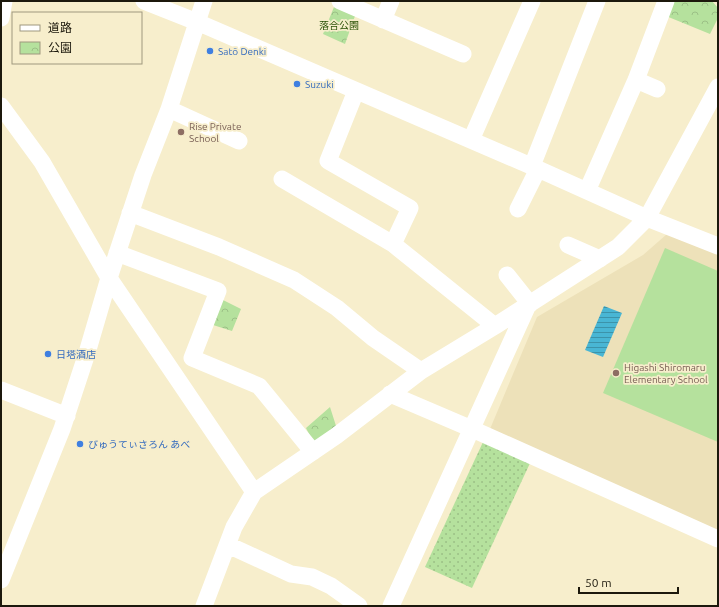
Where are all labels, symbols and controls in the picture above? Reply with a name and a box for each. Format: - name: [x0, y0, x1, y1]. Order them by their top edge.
- legend: [12, 12, 142, 64]
- park label: 落合公園: [319, 20, 359, 31]
- text: 道路: [48, 21, 72, 34]
- text: 公園: [48, 41, 72, 54]
- marker: Satō Denki: [205, 46, 215, 56]
- place label: Satō Denki: [218, 46, 266, 57]
- marker: Suzuki: [292, 79, 302, 89]
- place label: Suzuki: [305, 79, 334, 90]
- place label: Rise Private School: [189, 121, 241, 144]
- marker: Rise Private School: [176, 127, 186, 137]
- marker: 日塔酒店: [43, 349, 53, 359]
- place label: 日塔酒店: [56, 349, 96, 360]
- place label: Higashi Shiromaru Elementary School: [624, 362, 708, 385]
- marker: Higashi Shiromaru Elementary School: [611, 368, 621, 378]
- marker: びゅうてぃさろん あべ: [75, 439, 85, 449]
- place label: びゅうてぃさろん あべ: [88, 439, 190, 450]
- scale bar: [579, 569, 678, 595]
- text: 50 m: [585, 576, 612, 589]

